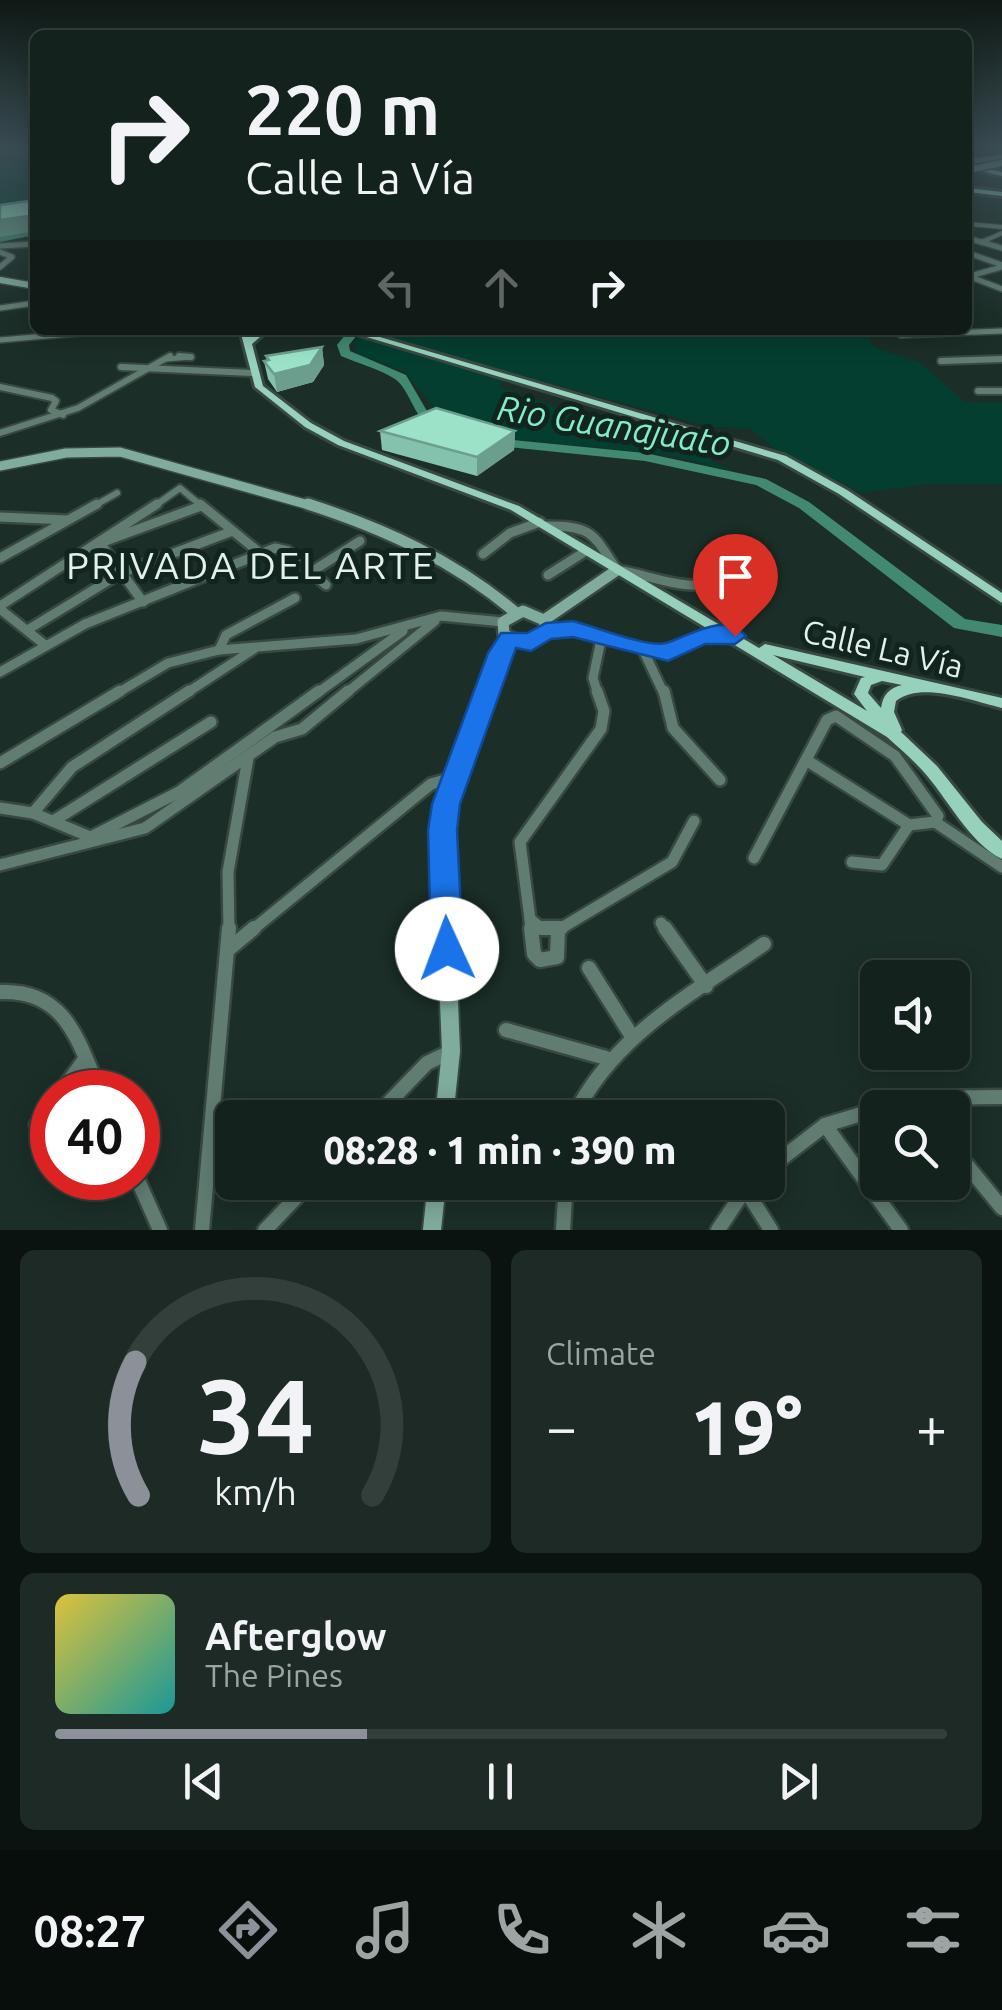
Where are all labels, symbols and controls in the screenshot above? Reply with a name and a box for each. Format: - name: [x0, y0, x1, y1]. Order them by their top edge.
- icon: right: [80, 70, 210, 200]
- text: 220 m: [245, 70, 440, 148]
- text: Calle La Vía: [245, 152, 475, 203]
- icon: left: [369, 260, 424, 315]
- icon: ahead: [474, 260, 529, 315]
- icon: right: [579, 260, 634, 315]
- water label: Rio Guanajuato: [495, 387, 733, 463]
- pin: [693, 534, 778, 637]
- district label: PRIVADA DEL ARTE: [66, 544, 436, 586]
- icon: arrive: [708, 549, 763, 604]
- street label: Calle La Vía: [799, 612, 967, 684]
- position arrow: [395, 897, 499, 1001]
- map controls: [860, 960, 970, 1200]
- button: sound: [860, 960, 970, 1070]
- speed limit sign: 40: [30, 1070, 160, 1200]
- button: search: [860, 1090, 970, 1200]
- text: 08:28 · 1 min · 390 m: [323, 1129, 677, 1171]
- text: Climate: [546, 1335, 656, 1371]
- text: 34: [197, 1356, 314, 1473]
- text: 19°: [691, 1385, 802, 1469]
- text: −: [546, 1396, 577, 1457]
- text: +: [916, 1396, 947, 1457]
- text: km/h: [214, 1472, 297, 1512]
- text: Afterglow: [205, 1615, 387, 1657]
- text: The Pines: [205, 1657, 343, 1693]
- icon: previous: [176, 1754, 231, 1809]
- icon: pause: [473, 1754, 528, 1809]
- icon: next: [771, 1754, 826, 1809]
- icon: directions: [213, 1895, 283, 1965]
- icon: music: [350, 1895, 420, 1965]
- icon: phone: [487, 1895, 557, 1965]
- icon: climate: [624, 1895, 694, 1965]
- icon: car: [761, 1895, 831, 1965]
- icon: filters: [898, 1895, 968, 1965]
- text: 08:27: [34, 1905, 146, 1956]

